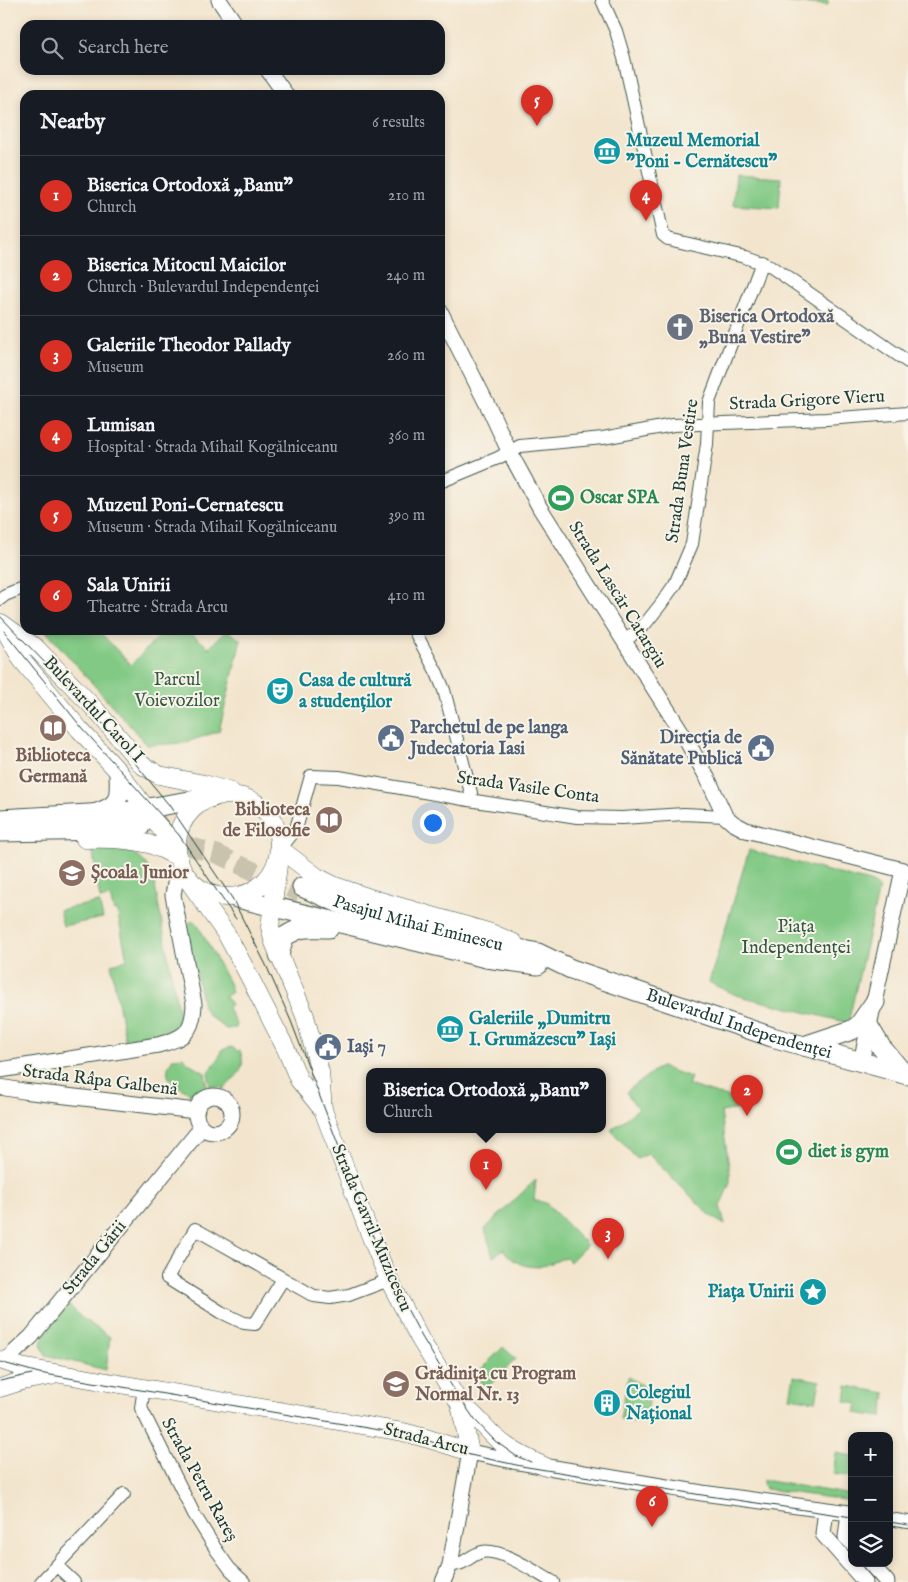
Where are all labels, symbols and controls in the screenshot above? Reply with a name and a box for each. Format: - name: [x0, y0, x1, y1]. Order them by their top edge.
- search box: [20, 20, 445, 75]
- icon: search: [38, 34, 66, 62]
- text: Search here: [78, 36, 169, 60]
- pin: 5: [521, 85, 553, 126]
- text: Nearby: [40, 109, 105, 136]
- text: 6 results: [372, 113, 425, 133]
- place label: Muzeul Memorial "Poni - Cernătescu": [626, 130, 777, 174]
- museum icon: Muzeul Memorial "Poni - Cernătescu": [592, 136, 622, 166]
- text: Biserica Ortodoxă „Banu”: [87, 174, 293, 198]
- pin: 4: [630, 180, 662, 221]
- text: 1: [53, 186, 59, 206]
- text: 210 m: [388, 186, 425, 206]
- text: Church: [87, 198, 136, 218]
- text: Biserica Mitocul Maicilor: [87, 254, 286, 278]
- text: 2: [52, 266, 60, 286]
- text: 240 m: [386, 266, 425, 286]
- text: Church · Bulevardul Independenței: [87, 278, 319, 298]
- place label: Biserica Ortodoxă „Buna Vestire”: [699, 306, 835, 350]
- church icon: Biserica Ortodoxă „Buna Vestire”: [665, 312, 695, 342]
- text: Galeriile Theodor Pallady: [87, 334, 291, 358]
- text: 3: [53, 346, 59, 366]
- text: 260 m: [387, 346, 425, 366]
- text: Museum: [87, 358, 144, 378]
- street label: Strada Grigore Vieru: [729, 385, 885, 417]
- street label: Strada Buna Vestire: [662, 398, 704, 544]
- text: Lumisan: [87, 414, 155, 438]
- text: 4: [52, 426, 60, 446]
- text: 360 m: [389, 426, 425, 446]
- text: Hospital · Strada Mihail Kogălniceanu: [87, 438, 338, 458]
- sports icon: Oscar SPA: [546, 483, 576, 513]
- place label: Oscar SPA: [580, 487, 659, 510]
- text: Muzeul Poni-Cernatescu: [87, 494, 284, 518]
- text: 5: [53, 506, 59, 526]
- text: 390 m: [388, 506, 425, 526]
- street label: Strada Lascăr Catargiu: [562, 517, 672, 673]
- text: Museum · Strada Mihail Kogălniceanu: [87, 518, 337, 538]
- text: Sala Unirii: [87, 574, 170, 598]
- text: 6: [53, 586, 59, 606]
- text: 410 m: [388, 586, 425, 606]
- text: Theatre · Strada Arcu: [87, 598, 228, 618]
- street label: Bulevardul Carol I: [38, 652, 149, 768]
- park label: Parcul Voievozilor: [133, 669, 220, 713]
- place label: Casa de cultură a studenților: [299, 670, 413, 714]
- theatre icon: Casa de cultură a studenților: [265, 676, 295, 706]
- library icon: Biblioteca Germană: [38, 713, 68, 743]
- place label: Parchetul de pe langa Judecatoria Iasi: [408, 717, 569, 761]
- public building icon: Parchetul de pe langa Judecatoria Iasi: [376, 723, 406, 753]
- place label: Direcția de Sănătate Publică: [621, 727, 743, 771]
- public building icon: Direcția de Sănătate Publică: [746, 733, 776, 763]
- place label: Biblioteca Germană: [15, 745, 92, 789]
- street label: Strada Vasile Conta: [455, 767, 601, 809]
- place label: Biblioteca de Filosofie: [223, 799, 311, 843]
- library icon: Biblioteca de Filosofie: [314, 805, 344, 835]
- your location: [420, 810, 446, 836]
- school or university icon: Școala Junior: [57, 858, 87, 888]
- place label: Școala Junior: [91, 862, 189, 885]
- street label: Pasajul Mihai Eminescu: [329, 890, 505, 957]
- park label: Piața Independenței: [741, 916, 851, 960]
- street label: Bulevardul Independenței: [643, 984, 835, 1065]
- place label: Galeriile „Dumitru I. Grumăzescu” Iași: [469, 1008, 616, 1052]
- museum icon: Galeriile „Dumitru I. Grumăzescu” Iași: [435, 1014, 465, 1044]
- public building icon: Iași 7: [313, 1032, 343, 1062]
- place label: Iași 7: [347, 1036, 386, 1059]
- street label: Strada Râpa Galbenă: [21, 1060, 179, 1102]
- popup: [366, 1068, 606, 1133]
- pin: 2: [731, 1075, 763, 1116]
- text: Biserica Ortodoxă „Banu”: [383, 1079, 589, 1103]
- text: Church: [383, 1103, 432, 1123]
- sports icon: diet is gym: [774, 1137, 804, 1167]
- street label: Strada Gavril Muzicescu: [325, 1141, 417, 1315]
- place label: diet is gym: [808, 1141, 889, 1164]
- pin: 1: [470, 1149, 502, 1190]
- street label: Strada Gării: [58, 1216, 132, 1300]
- pin: 3: [592, 1218, 624, 1259]
- place icon: Piața Unirii: [798, 1277, 828, 1307]
- place label: Piața Unirii: [708, 1281, 794, 1304]
- place label: Grădinița cu Program Normal Nr. 13: [414, 1363, 576, 1407]
- school or university icon: Grădinița cu Program Normal Nr. 13: [381, 1369, 411, 1399]
- place label: Colegiul Național: [625, 1382, 693, 1426]
- building icon: Colegiul Național: [592, 1388, 622, 1418]
- street label: Strada Petru Rareș: [155, 1414, 243, 1546]
- street label: Strada Arcu: [381, 1418, 471, 1462]
- map controls: [848, 1432, 893, 1567]
- button: +: [848, 1432, 893, 1477]
- button: −: [848, 1477, 893, 1522]
- pin: 6: [636, 1486, 668, 1527]
- button: layers: [848, 1522, 893, 1567]

